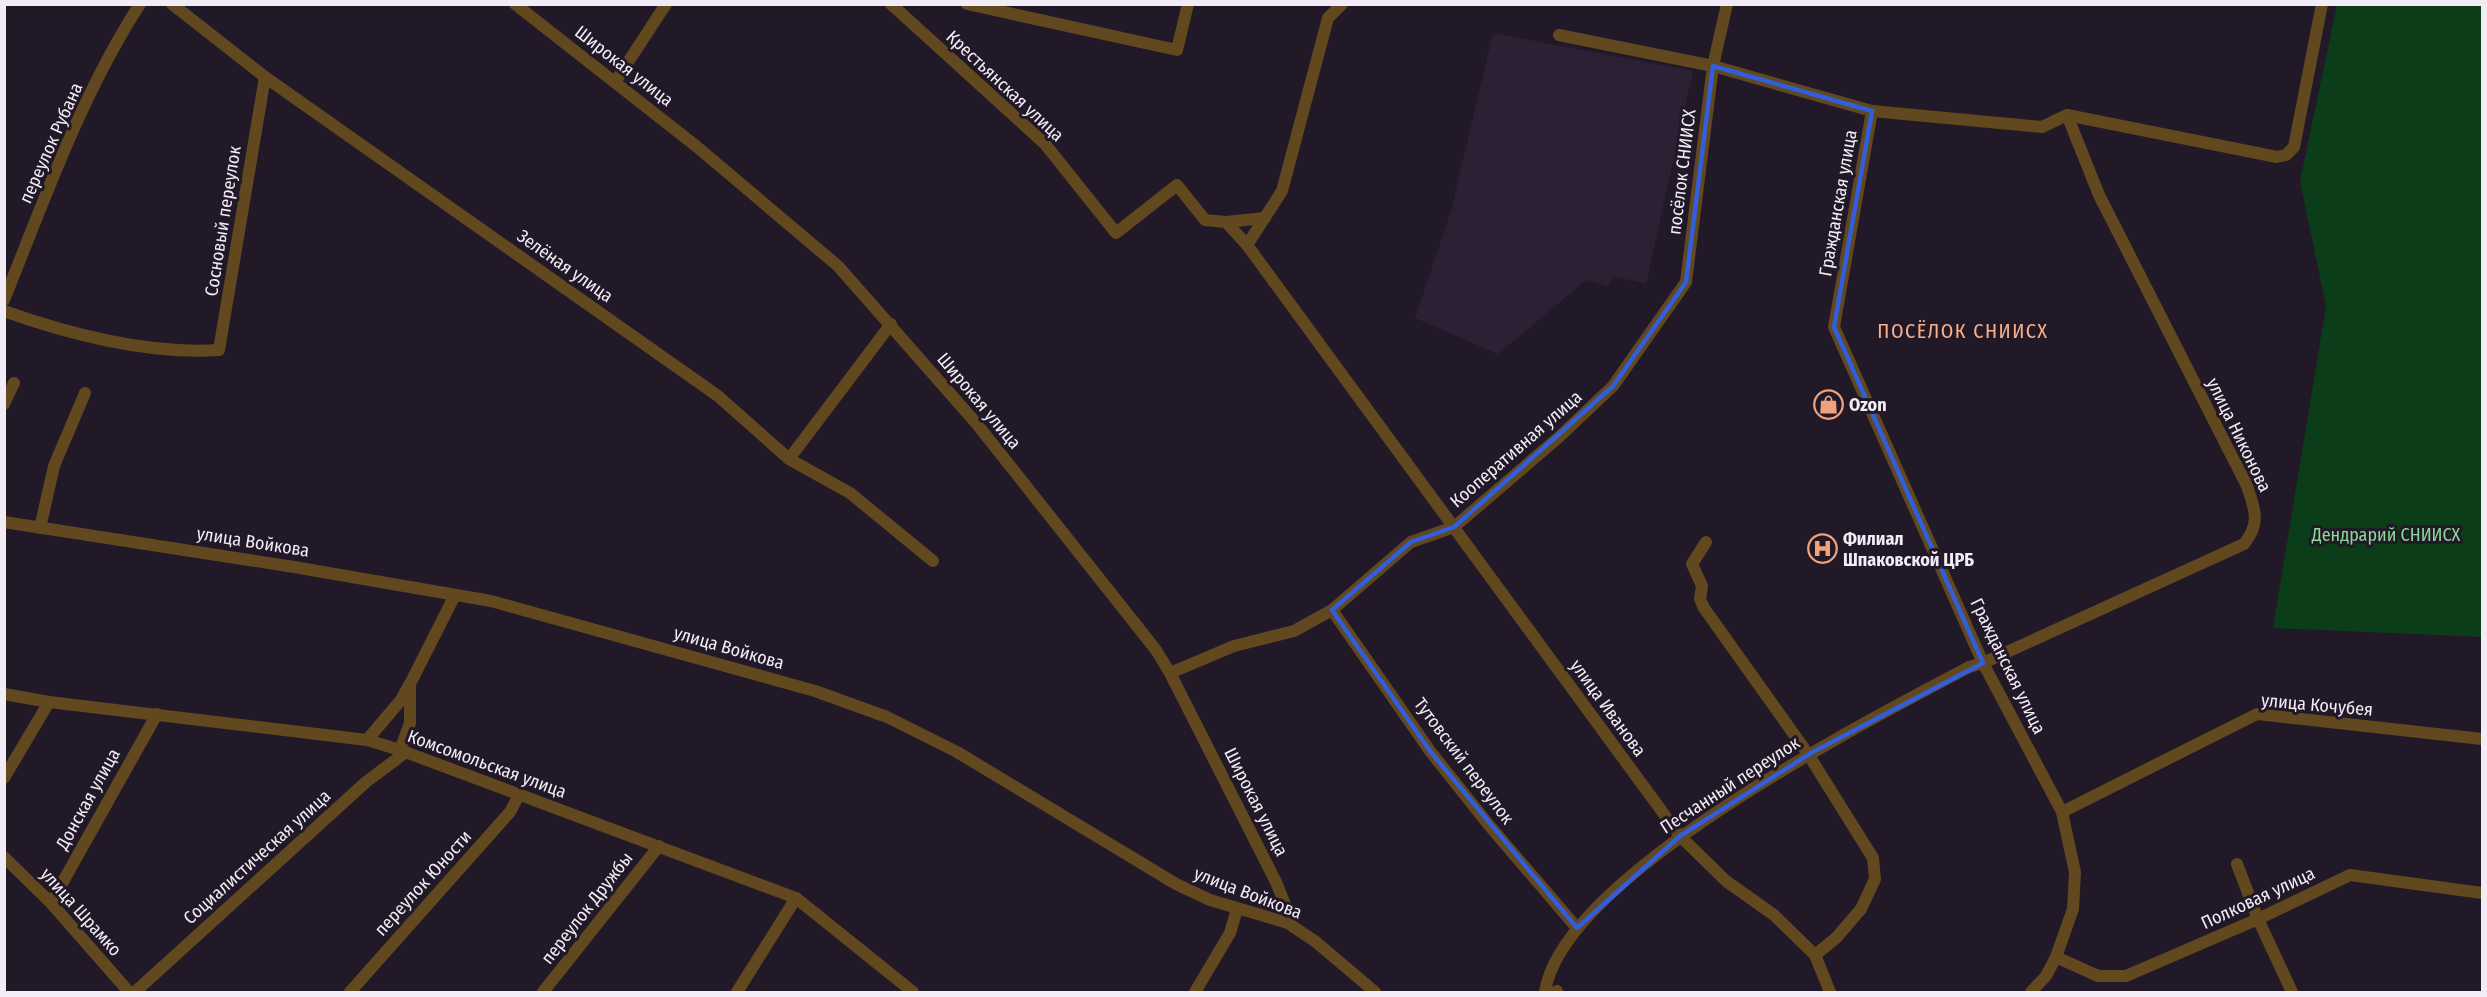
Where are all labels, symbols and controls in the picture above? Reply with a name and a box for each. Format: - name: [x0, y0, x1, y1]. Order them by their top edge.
- street label: Широкая улица: [570, 21, 678, 111]
- street label: Крестьянская улица: [942, 26, 1069, 146]
- street label: переулок Рубана: [15, 79, 88, 207]
- street label: посёлок СНИИСХ: [1663, 108, 1701, 236]
- street label: Гражданская улица: [1814, 128, 1862, 278]
- street label: Сосновый переулок: [200, 144, 246, 298]
- street label: Зелёная улица: [513, 225, 617, 307]
- district label: ПОСЁЛОК СНИИСХ: [1877, 319, 2049, 343]
- street label: Широкая улица: [932, 348, 1026, 454]
- street label: улица Никонова: [2202, 374, 2276, 496]
- street label: Кооперативная улица: [1446, 386, 1586, 512]
- shop icon: Ozon: [1812, 389, 1844, 421]
- place label: Ozon: [1849, 394, 1887, 416]
- street label: улица Войкова: [195, 522, 311, 562]
- park label: Дендрарий СНИИСХ: [2311, 524, 2461, 546]
- place label: Филиал Шпаковской ЦРБ: [1843, 528, 1974, 571]
- hospital icon: Филиал Шпаковской ЦРБ: [1806, 533, 1838, 565]
- street label: Гражданская улица: [1966, 594, 2051, 738]
- street label: улица Войкова: [671, 622, 787, 674]
- street label: улица Иванова: [1565, 655, 1651, 761]
- street label: улица Кочубея: [2260, 689, 2374, 721]
- street label: Тутовский переулок: [1409, 693, 1519, 829]
- street label: Комсомольская улица: [405, 725, 570, 803]
- street label: Песчанный переулок: [1656, 731, 1804, 838]
- street label: Широкая улица: [1219, 744, 1293, 860]
- street label: Донская улица: [51, 745, 125, 854]
- street label: Социалистическая улица: [179, 785, 335, 929]
- street label: переулок Юности: [370, 826, 476, 940]
- street label: переулок Дружбы: [536, 848, 638, 968]
- street label: улица Войкова: [1191, 862, 1305, 924]
- street label: Полковая улица: [2198, 862, 2319, 934]
- street label: улица Шрамко: [36, 863, 126, 961]

